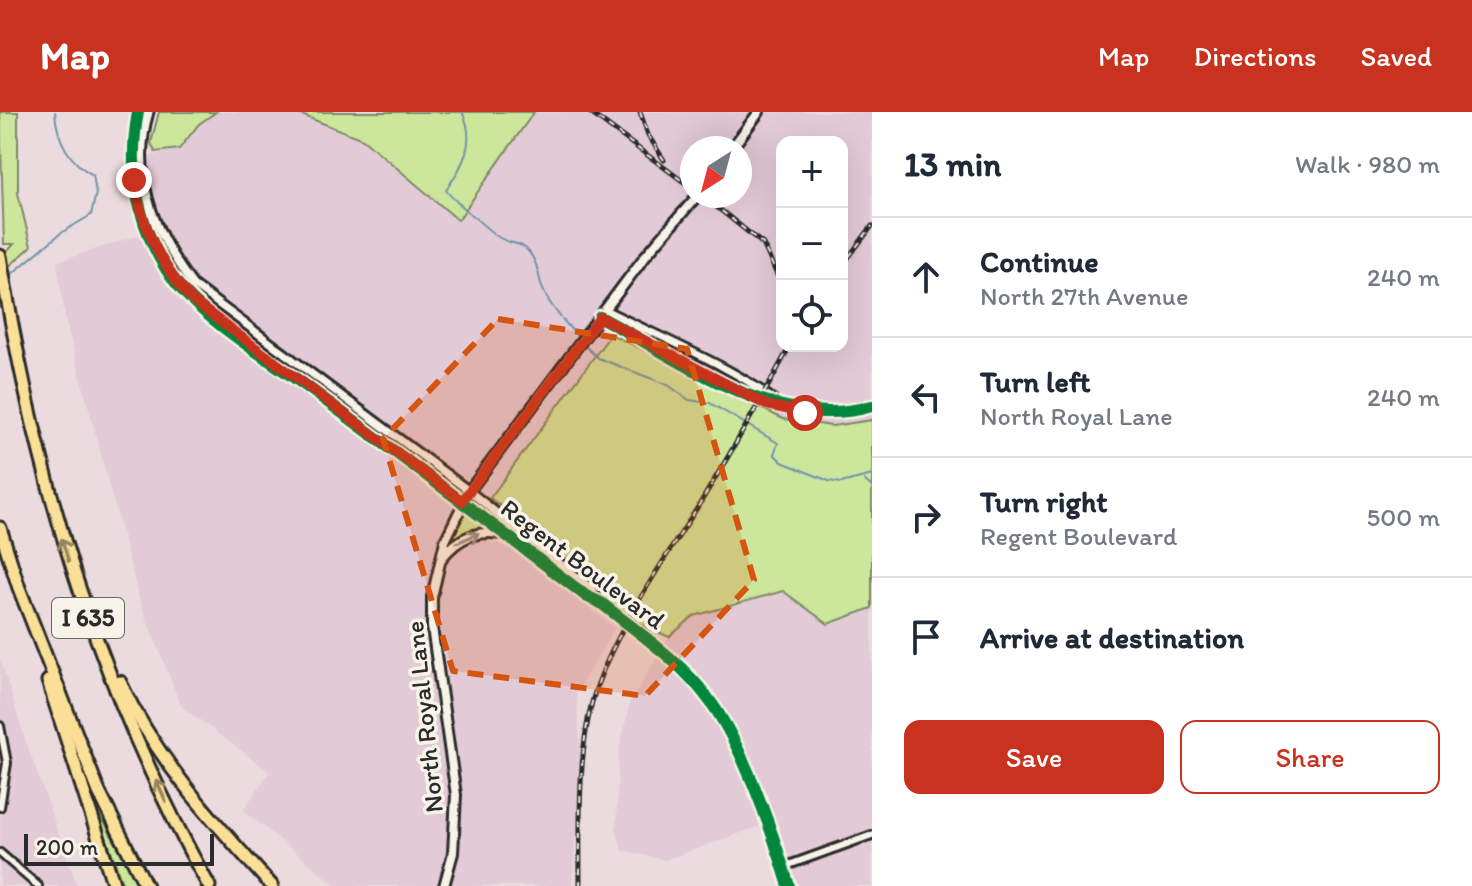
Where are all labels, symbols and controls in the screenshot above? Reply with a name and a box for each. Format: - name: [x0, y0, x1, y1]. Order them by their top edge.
- text: Map: [40, 33, 110, 79]
- text: Map: [1098, 39, 1149, 73]
- text: Directions: [1193, 39, 1317, 73]
- text: Saved: [1361, 39, 1432, 73]
- north arrow: [680, 136, 752, 208]
- map controls: [776, 136, 848, 352]
- button: +: [776, 136, 848, 208]
- text: 13 min: [904, 144, 1001, 185]
- text: Walk · 980 m: [1295, 148, 1440, 180]
- route end: [116, 162, 152, 198]
- button: −: [776, 208, 848, 280]
- text: Continue: [980, 243, 1099, 280]
- icon: ahead: [904, 255, 948, 299]
- text: 240 m: [1367, 261, 1440, 293]
- button: locate: [776, 280, 848, 352]
- text: North 27th Avenue: [980, 280, 1189, 312]
- text: Turn left: [980, 363, 1091, 400]
- icon: left: [904, 375, 948, 419]
- text: 240 m: [1367, 381, 1440, 413]
- route start: [787, 395, 823, 431]
- text: North Royal Lane: [980, 400, 1173, 432]
- text: Turn right: [980, 483, 1108, 520]
- street label: Regent Boulevard: [495, 492, 672, 637]
- icon: right: [904, 495, 948, 539]
- text: 500 m: [1367, 501, 1440, 533]
- text: Regent Boulevard: [980, 520, 1177, 552]
- one-way arrow: [456, 529, 480, 544]
- one-way arrow: [57, 538, 72, 563]
- road number: I 635: [52, 598, 124, 638]
- icon: arrive: [904, 615, 948, 659]
- text: Arrive at destination: [980, 619, 1244, 656]
- street label: North Royal Lane: [398, 620, 450, 814]
- button: Save: [904, 720, 1164, 794]
- button: Share: [1180, 720, 1440, 794]
- one-way arrow: [153, 780, 168, 804]
- scale bar: [24, 830, 214, 866]
- text: 200 m: [36, 834, 98, 861]

